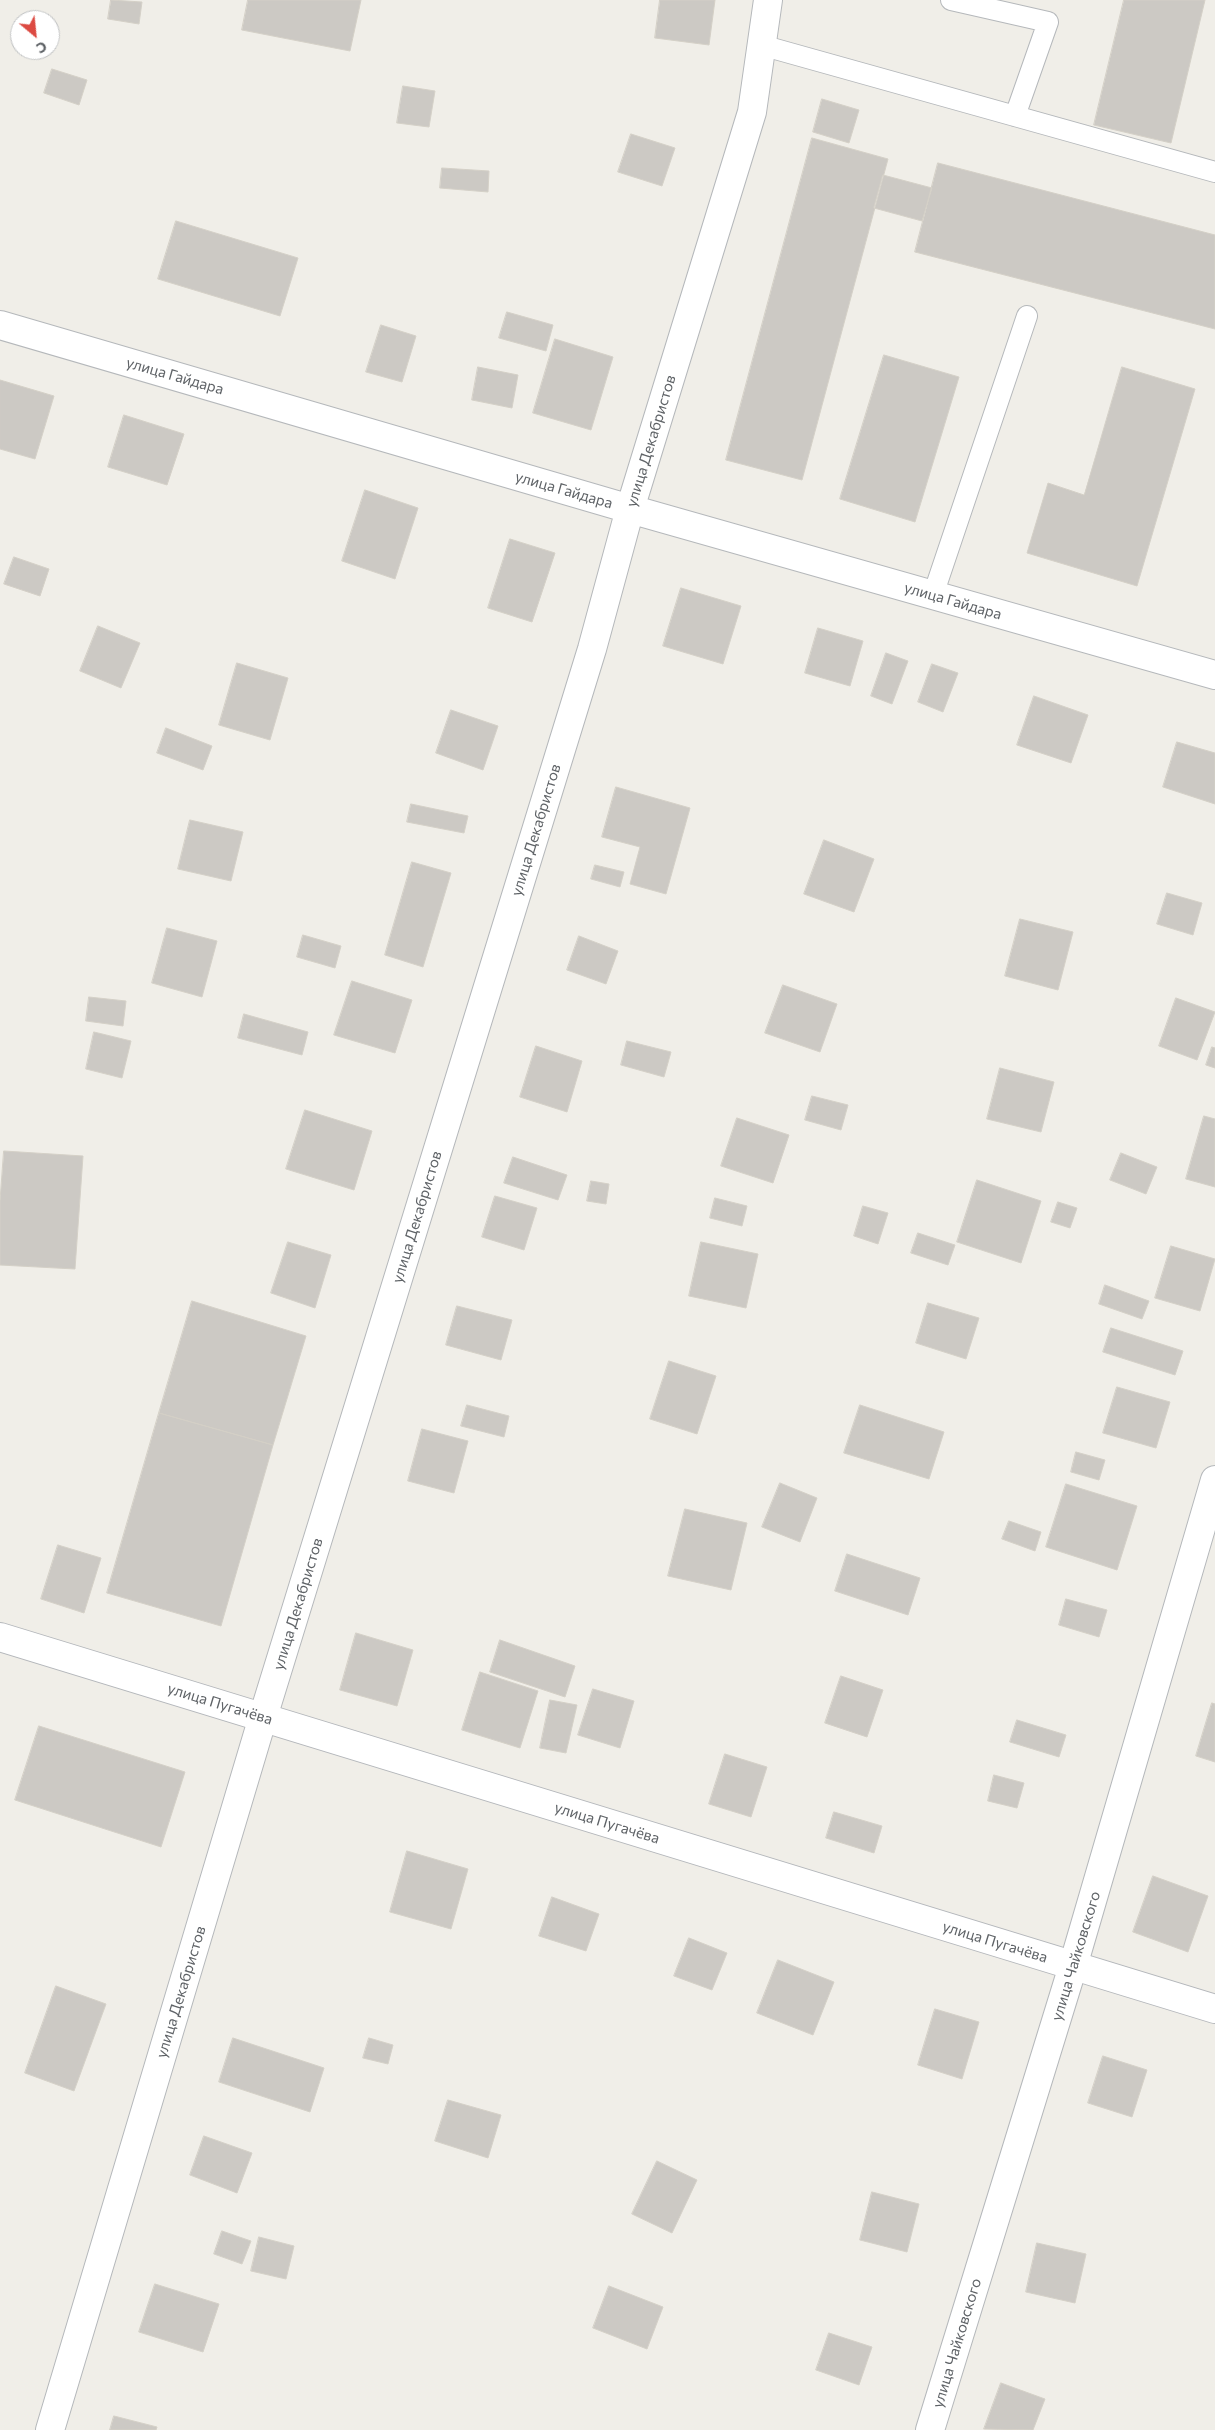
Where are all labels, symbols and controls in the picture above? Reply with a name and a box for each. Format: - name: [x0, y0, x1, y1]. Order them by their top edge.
- north arrow: [10, 10, 60, 60]
- text: С: [34, 38, 50, 58]
- street label: улица Гайдара: [124, 353, 226, 399]
- street label: улица Декабристов: [622, 373, 680, 509]
- street label: улица Гайдара: [513, 467, 615, 513]
- street label: улица Гайдара: [902, 578, 1004, 624]
- street label: улица Декабристов: [507, 762, 565, 898]
- street label: улица Декабристов: [388, 1149, 446, 1285]
- street label: улица Декабристов: [269, 1536, 327, 1672]
- street label: улица Пугачёва: [165, 1679, 275, 1729]
- street label: улица Пугачёва: [552, 1798, 662, 1848]
- street label: улица Чайковского: [1048, 1889, 1104, 2023]
- street label: улица Пугачёва: [940, 1917, 1050, 1967]
- street label: улица Декабристов: [152, 1924, 210, 2060]
- street label: улица Чайковского: [929, 2276, 985, 2410]

